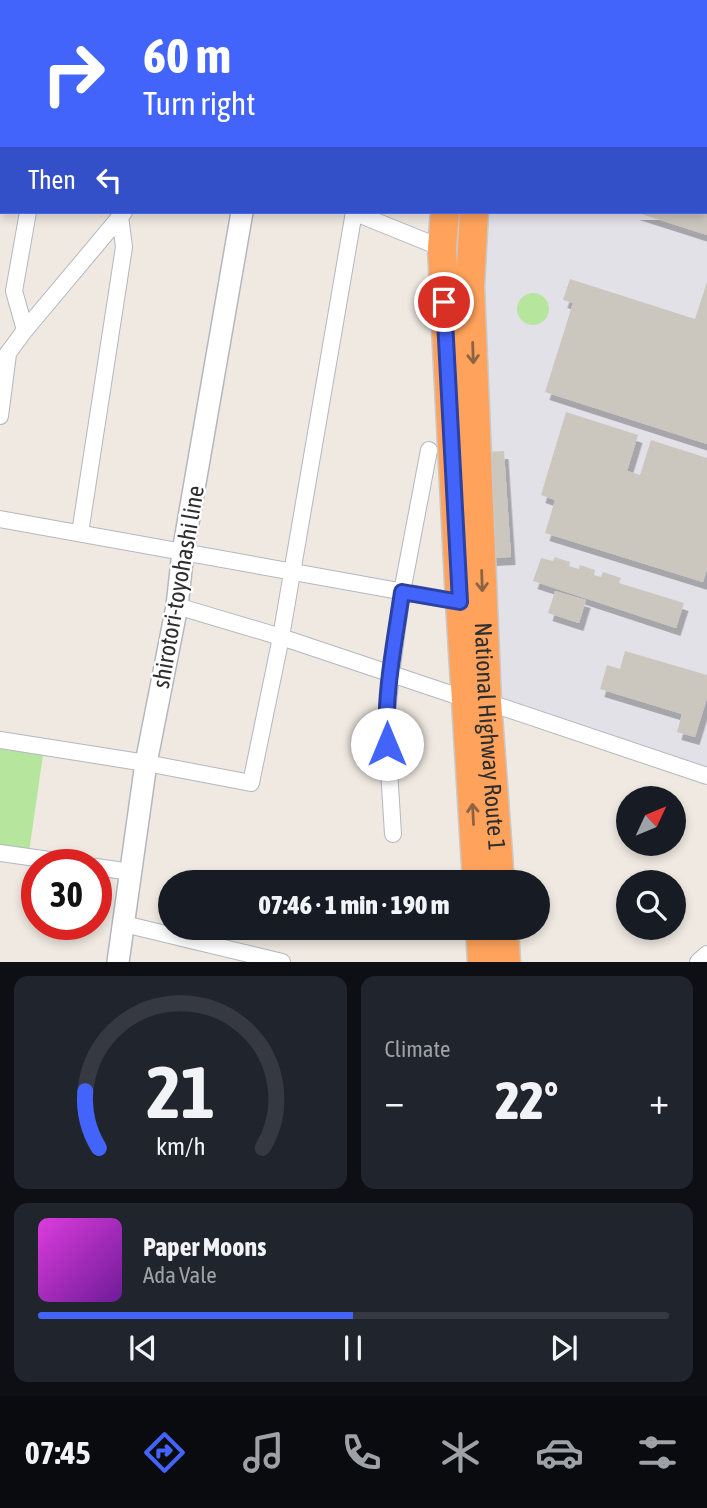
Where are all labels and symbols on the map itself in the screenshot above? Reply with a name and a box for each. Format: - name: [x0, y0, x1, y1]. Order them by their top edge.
- pin: [414, 272, 474, 332]
- one-way arrow: [466, 342, 479, 365]
- street label: shirotori-toyohashi line: [147, 484, 209, 690]
- one-way arrow: [476, 569, 489, 592]
- street label: National Highway Route 1: [470, 622, 511, 851]
- position arrow: [350, 707, 424, 781]
- north arrow: [616, 786, 686, 856]
- one-way arrow: [466, 803, 479, 826]
- speed limit sign: 30: [21, 849, 112, 940]

